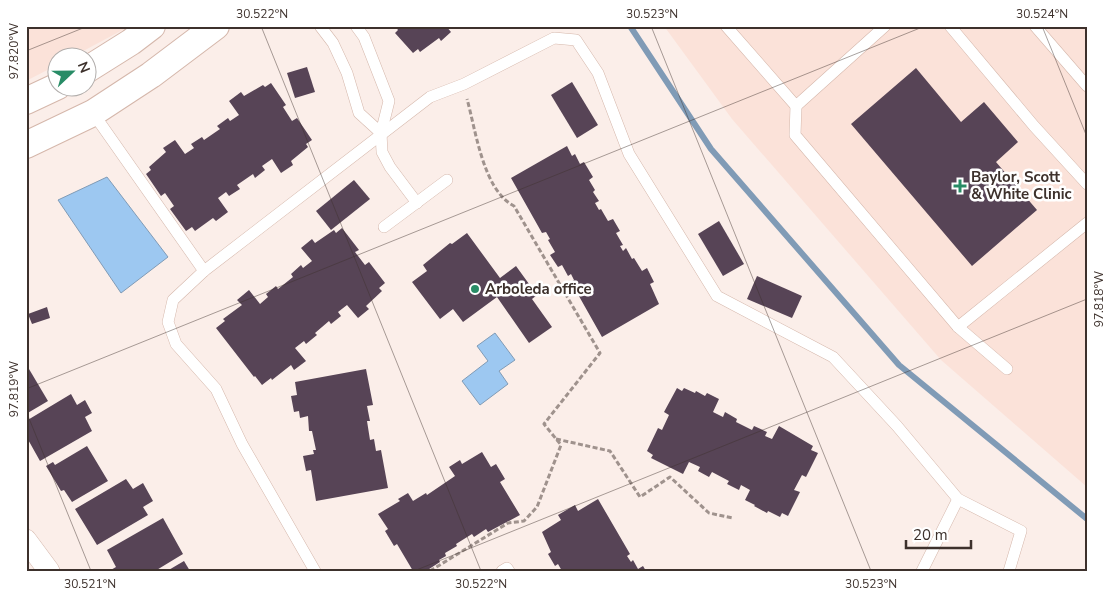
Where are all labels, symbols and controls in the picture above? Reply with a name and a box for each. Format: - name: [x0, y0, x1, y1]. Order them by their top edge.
- text: 30.522°N: [236, 6, 288, 22]
- text: 30.523°N: [626, 6, 678, 22]
- text: 30.524°N: [1016, 6, 1068, 22]
- text: 97.820°W: [6, 23, 22, 79]
- north arrow: [48, 48, 98, 98]
- text: N: [73, 59, 94, 76]
- place label: Baylor, Scott & White Clinic: [971, 167, 1072, 204]
- marker: Baylor, Scott & White Clinic: [953, 179, 967, 193]
- text: 97.818°W: [1091, 271, 1107, 327]
- place label: Arboleda office: [485, 279, 592, 299]
- marker: Arboleda office: [469, 283, 481, 295]
- text: 97.819°W: [6, 361, 22, 417]
- scale bar: [906, 517, 970, 549]
- text: 20 m: [913, 525, 948, 545]
- text: 30.521°N: [64, 576, 116, 592]
- text: 30.522°N: [455, 576, 507, 592]
- text: 30.523°N: [845, 576, 897, 592]

